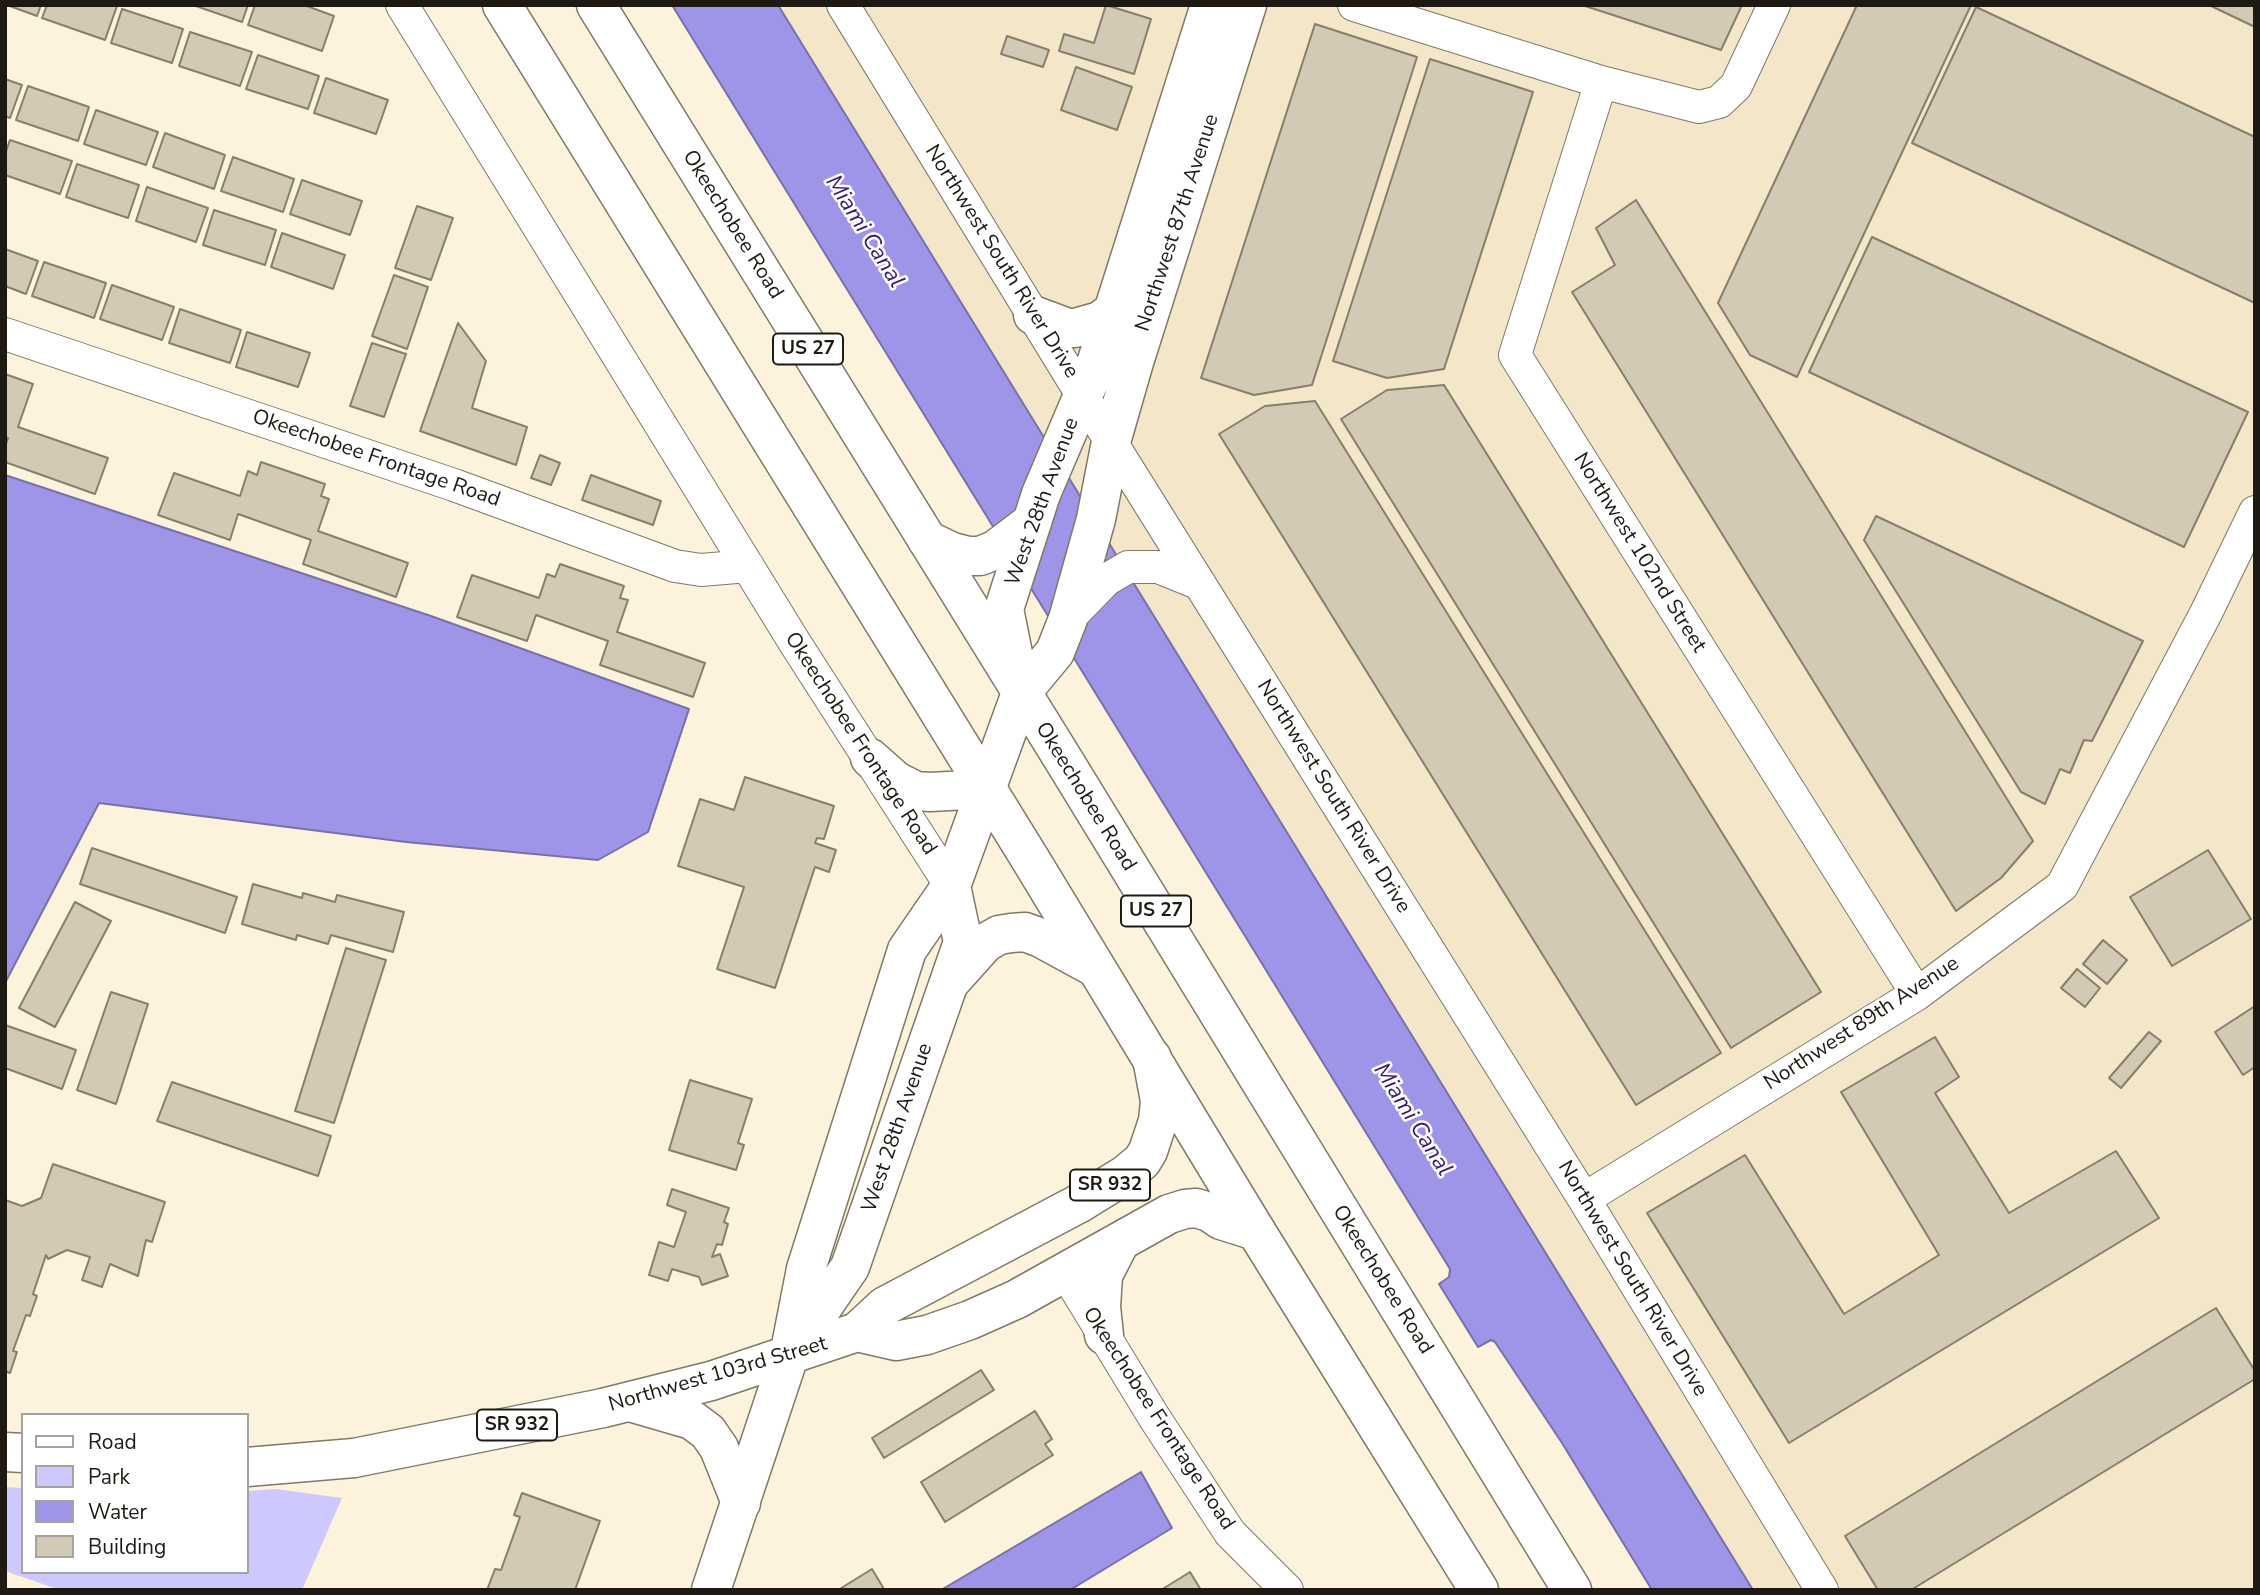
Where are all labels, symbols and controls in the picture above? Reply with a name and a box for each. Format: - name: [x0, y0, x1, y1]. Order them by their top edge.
- street label: Northwest 87th Avenue: [1131, 111, 1225, 335]
- street label: Northwest South River Drive: [919, 141, 1083, 383]
- street label: Okeechobee Road: [676, 146, 788, 304]
- water label: Miami Canal: [819, 171, 909, 293]
- road number: US 27: [773, 334, 843, 364]
- street label: Okeechobee Frontage Road: [249, 405, 503, 513]
- street label: West 28th Avenue: [1001, 414, 1085, 590]
- street label: Northwest 102nd Street: [1567, 449, 1711, 657]
- street label: Okeechobee Frontage Road: [778, 628, 942, 860]
- street label: Northwest South River Drive: [1251, 676, 1415, 918]
- street label: Okeechobee Road: [1029, 718, 1141, 876]
- road number: US 27: [1121, 896, 1191, 926]
- street label: Northwest 89th Avenue: [1760, 952, 1964, 1096]
- street label: West 28th Avenue: [857, 1040, 939, 1216]
- water label: Miami Canal: [1367, 1059, 1457, 1181]
- street label: Northwest South River Drive: [1552, 1157, 1712, 1401]
- road number: SR 932: [1070, 1170, 1150, 1200]
- street label: Okeechobee Road: [1326, 1201, 1438, 1359]
- street label: Okeechobee Frontage Road: [1076, 1303, 1240, 1535]
- street label: Northwest 103rd Street: [606, 1332, 830, 1418]
- road number: SR 932: [477, 1410, 557, 1441]
- legend: [21, 1413, 248, 1574]
- text: Road: [88, 1428, 137, 1456]
- text: Park: [88, 1463, 130, 1491]
- text: Water: [88, 1498, 147, 1526]
- text: Building: [88, 1533, 166, 1561]

